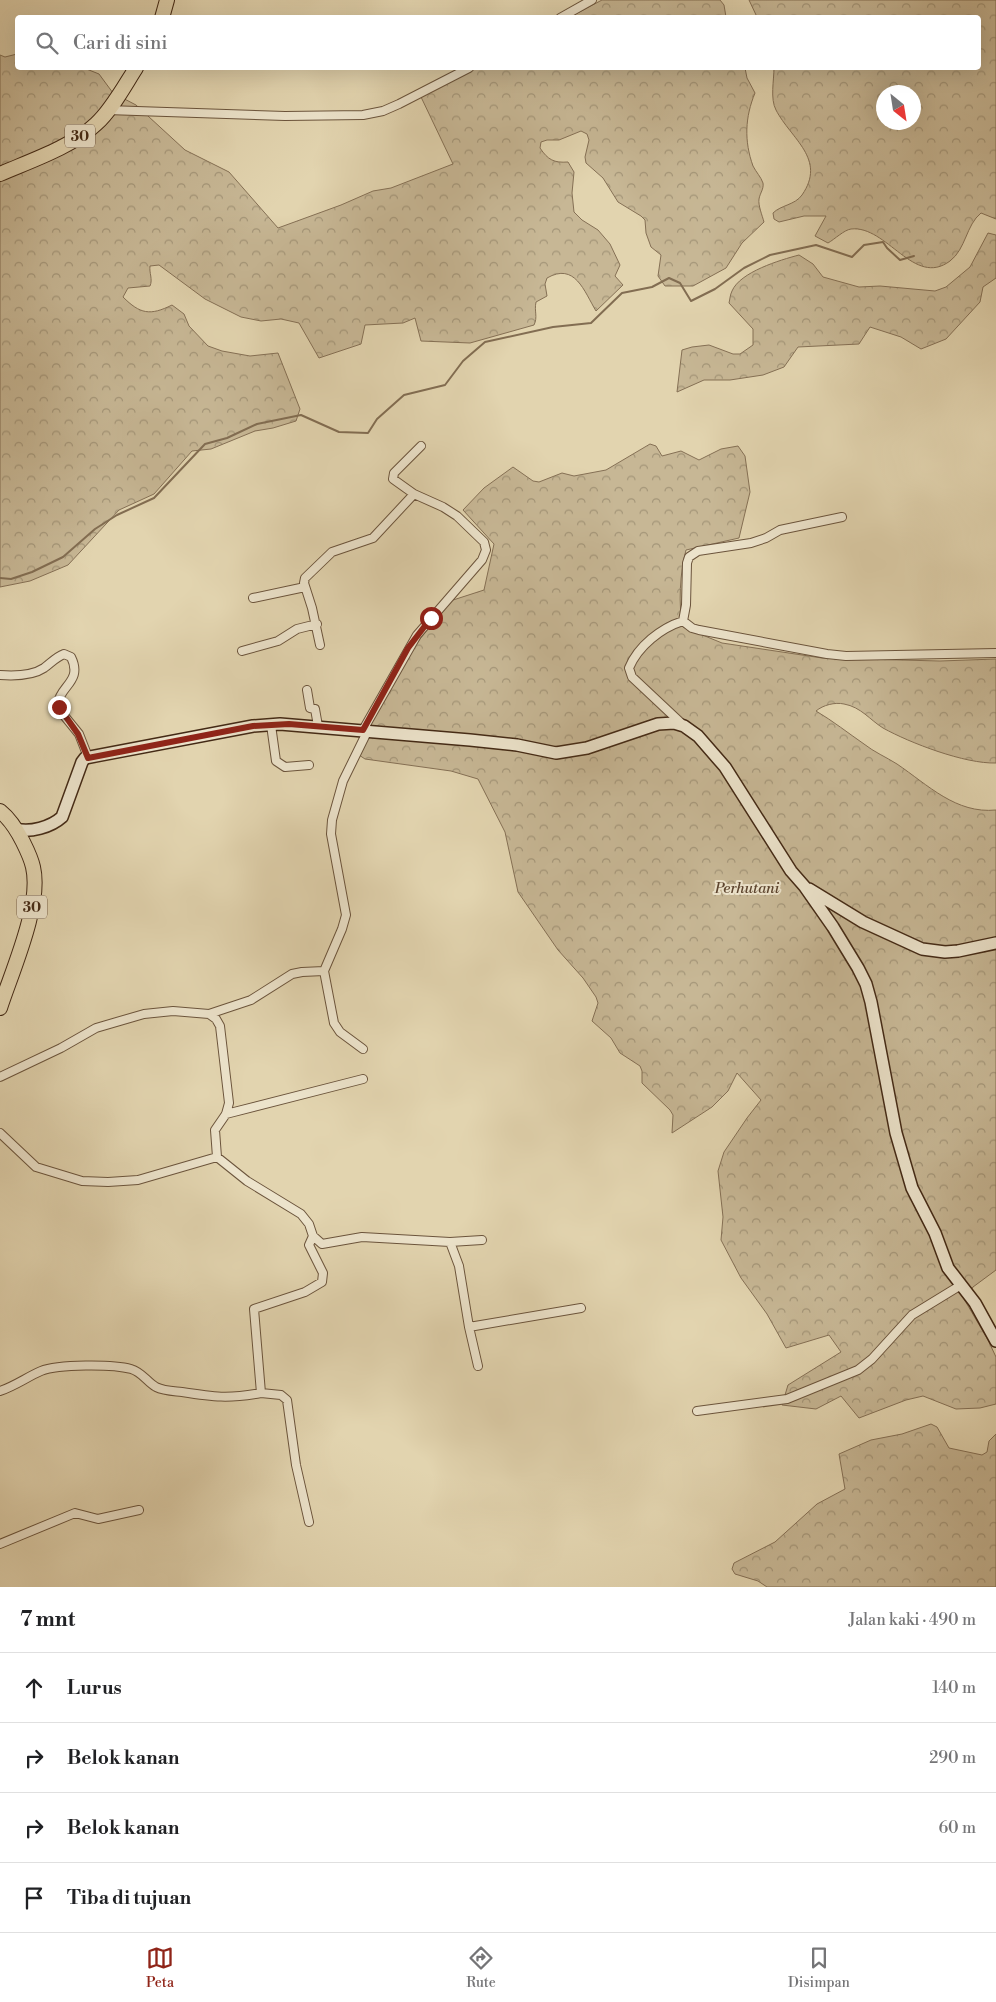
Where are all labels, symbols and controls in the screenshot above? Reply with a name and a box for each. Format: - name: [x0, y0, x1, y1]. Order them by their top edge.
- search box: [15, 15, 981, 70]
- icon: search: [33, 29, 61, 57]
- text: Cari di sini: [73, 31, 168, 55]
- north arrow: [876, 85, 921, 130]
- road number: 30: [65, 124, 95, 148]
- route start: [420, 607, 443, 630]
- route end: [48, 696, 71, 719]
- park label: Perhutani: [714, 879, 780, 898]
- road number: 30: [17, 896, 47, 919]
- text: 7 mnt: [20, 1607, 75, 1633]
- text: Jalan kaki · 490 m: [848, 1610, 976, 1630]
- icon: ahead: [20, 1674, 48, 1702]
- text: Lurus: [67, 1676, 122, 1700]
- text: 140 m: [932, 1678, 976, 1698]
- icon: right: [20, 1744, 48, 1772]
- text: Belok kanan: [67, 1746, 180, 1770]
- text: 290 m: [929, 1748, 976, 1768]
- icon: right: [20, 1814, 48, 1842]
- text: Belok kanan: [67, 1816, 180, 1840]
- text: 60 m: [938, 1818, 976, 1838]
- icon: arrive: [20, 1884, 48, 1912]
- text: Tiba di tujuan: [67, 1886, 191, 1910]
- tab: Peta: [146, 1944, 174, 1992]
- tab: Rute: [466, 1944, 496, 1992]
- tab: Disimpan: [788, 1944, 850, 1992]

